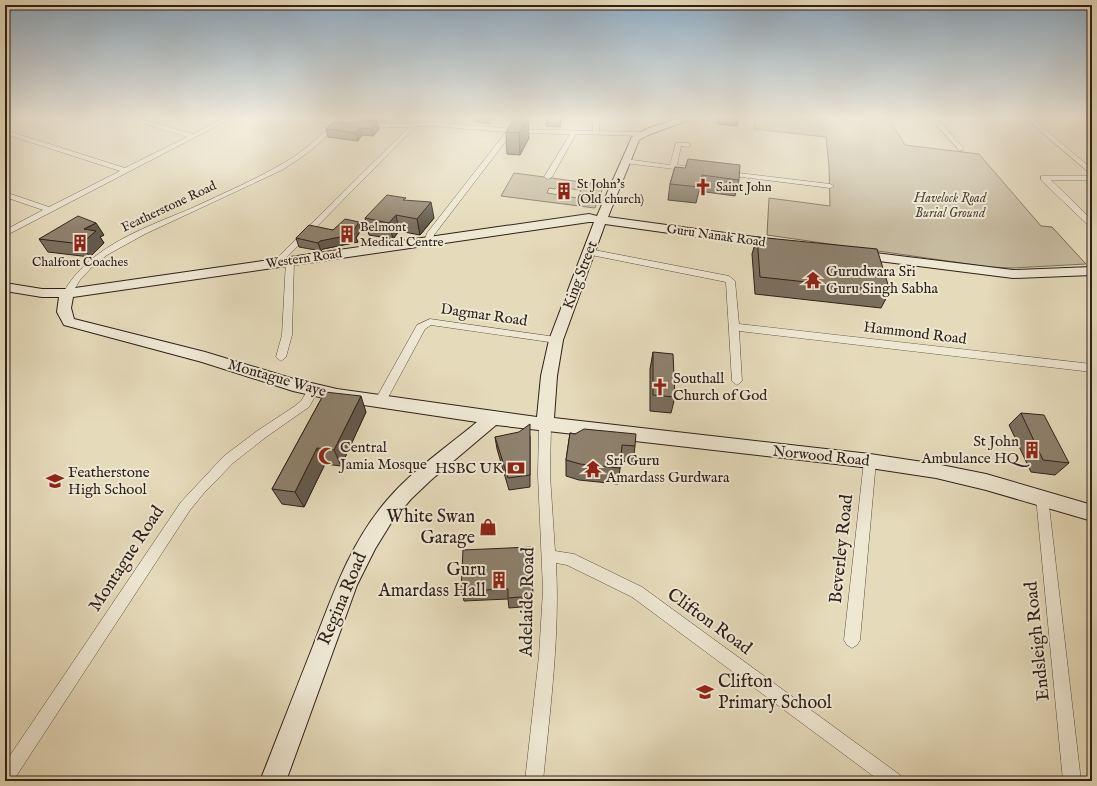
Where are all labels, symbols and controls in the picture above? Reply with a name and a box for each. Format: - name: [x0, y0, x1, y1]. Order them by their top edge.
- place label: St John's (Old church): [577, 176, 644, 208]
- church icon: Saint John: [693, 177, 713, 197]
- street label: Featherstone Road: [119, 178, 219, 236]
- place label: Saint John: [716, 179, 772, 196]
- building icon: St John's (Old church): [554, 181, 574, 201]
- park label: Havelock Road Burial Ground: [913, 190, 987, 222]
- place label: Belmont Medical Centre: [360, 219, 443, 251]
- street label: Guru Nanak Road: [665, 221, 767, 251]
- building icon: Belmont Medical Centre: [337, 224, 357, 244]
- building icon: Chalfont Coaches: [70, 233, 90, 253]
- street label: King Street: [558, 238, 602, 312]
- street label: Western Road: [265, 245, 343, 273]
- place label: Chalfont Coaches: [32, 254, 128, 271]
- place label: Gurudwara Sri Guru Singh Sabha: [826, 262, 938, 298]
- temple icon: Gurudwara Sri Guru Singh Sabha: [803, 270, 823, 290]
- street label: Dagmar Road: [439, 300, 530, 331]
- street label: Hammond Road: [862, 317, 969, 349]
- street label: Montague Waye: [226, 355, 328, 401]
- place label: Southall Church of God: [673, 369, 768, 405]
- church icon: Southall Church of God: [650, 377, 670, 397]
- place label: St John Ambulance HQ: [920, 432, 1030, 468]
- place label: Central Jamia Mosque: [338, 438, 427, 474]
- building icon: St John Ambulance HQ: [1022, 440, 1042, 460]
- street label: Norwood Road: [772, 441, 871, 471]
- mosque icon: Central Jamia Mosque: [317, 446, 337, 466]
- place label: Sri Guru Amardass Gurdwara: [605, 451, 730, 487]
- bank icon: HSBC UK: [506, 458, 526, 478]
- place label: HSBC UK: [435, 459, 503, 478]
- temple icon: Sri Guru Amardass Gurdwara: [583, 459, 603, 479]
- place label: Featherstone High School: [68, 463, 150, 499]
- school or university icon: Featherstone High School: [45, 471, 65, 491]
- street label: Beverley Road: [825, 493, 859, 605]
- street label: Montague Road: [84, 501, 170, 616]
- place label: White Swan Garage: [386, 506, 475, 550]
- shop icon: White Swan Garage: [478, 517, 498, 537]
- street label: Adelaide Road: [516, 546, 540, 658]
- street label: Regina Road: [313, 549, 373, 649]
- place label: Guru Amardass Hall: [377, 559, 486, 603]
- building icon: Guru Amardass Hall: [489, 570, 509, 590]
- street label: Endsleigh Road: [1020, 580, 1056, 702]
- street label: Clifton Road: [662, 584, 756, 661]
- place label: Clifton Primary School: [718, 671, 832, 715]
- school or university icon: Clifton Primary School: [695, 682, 715, 702]

